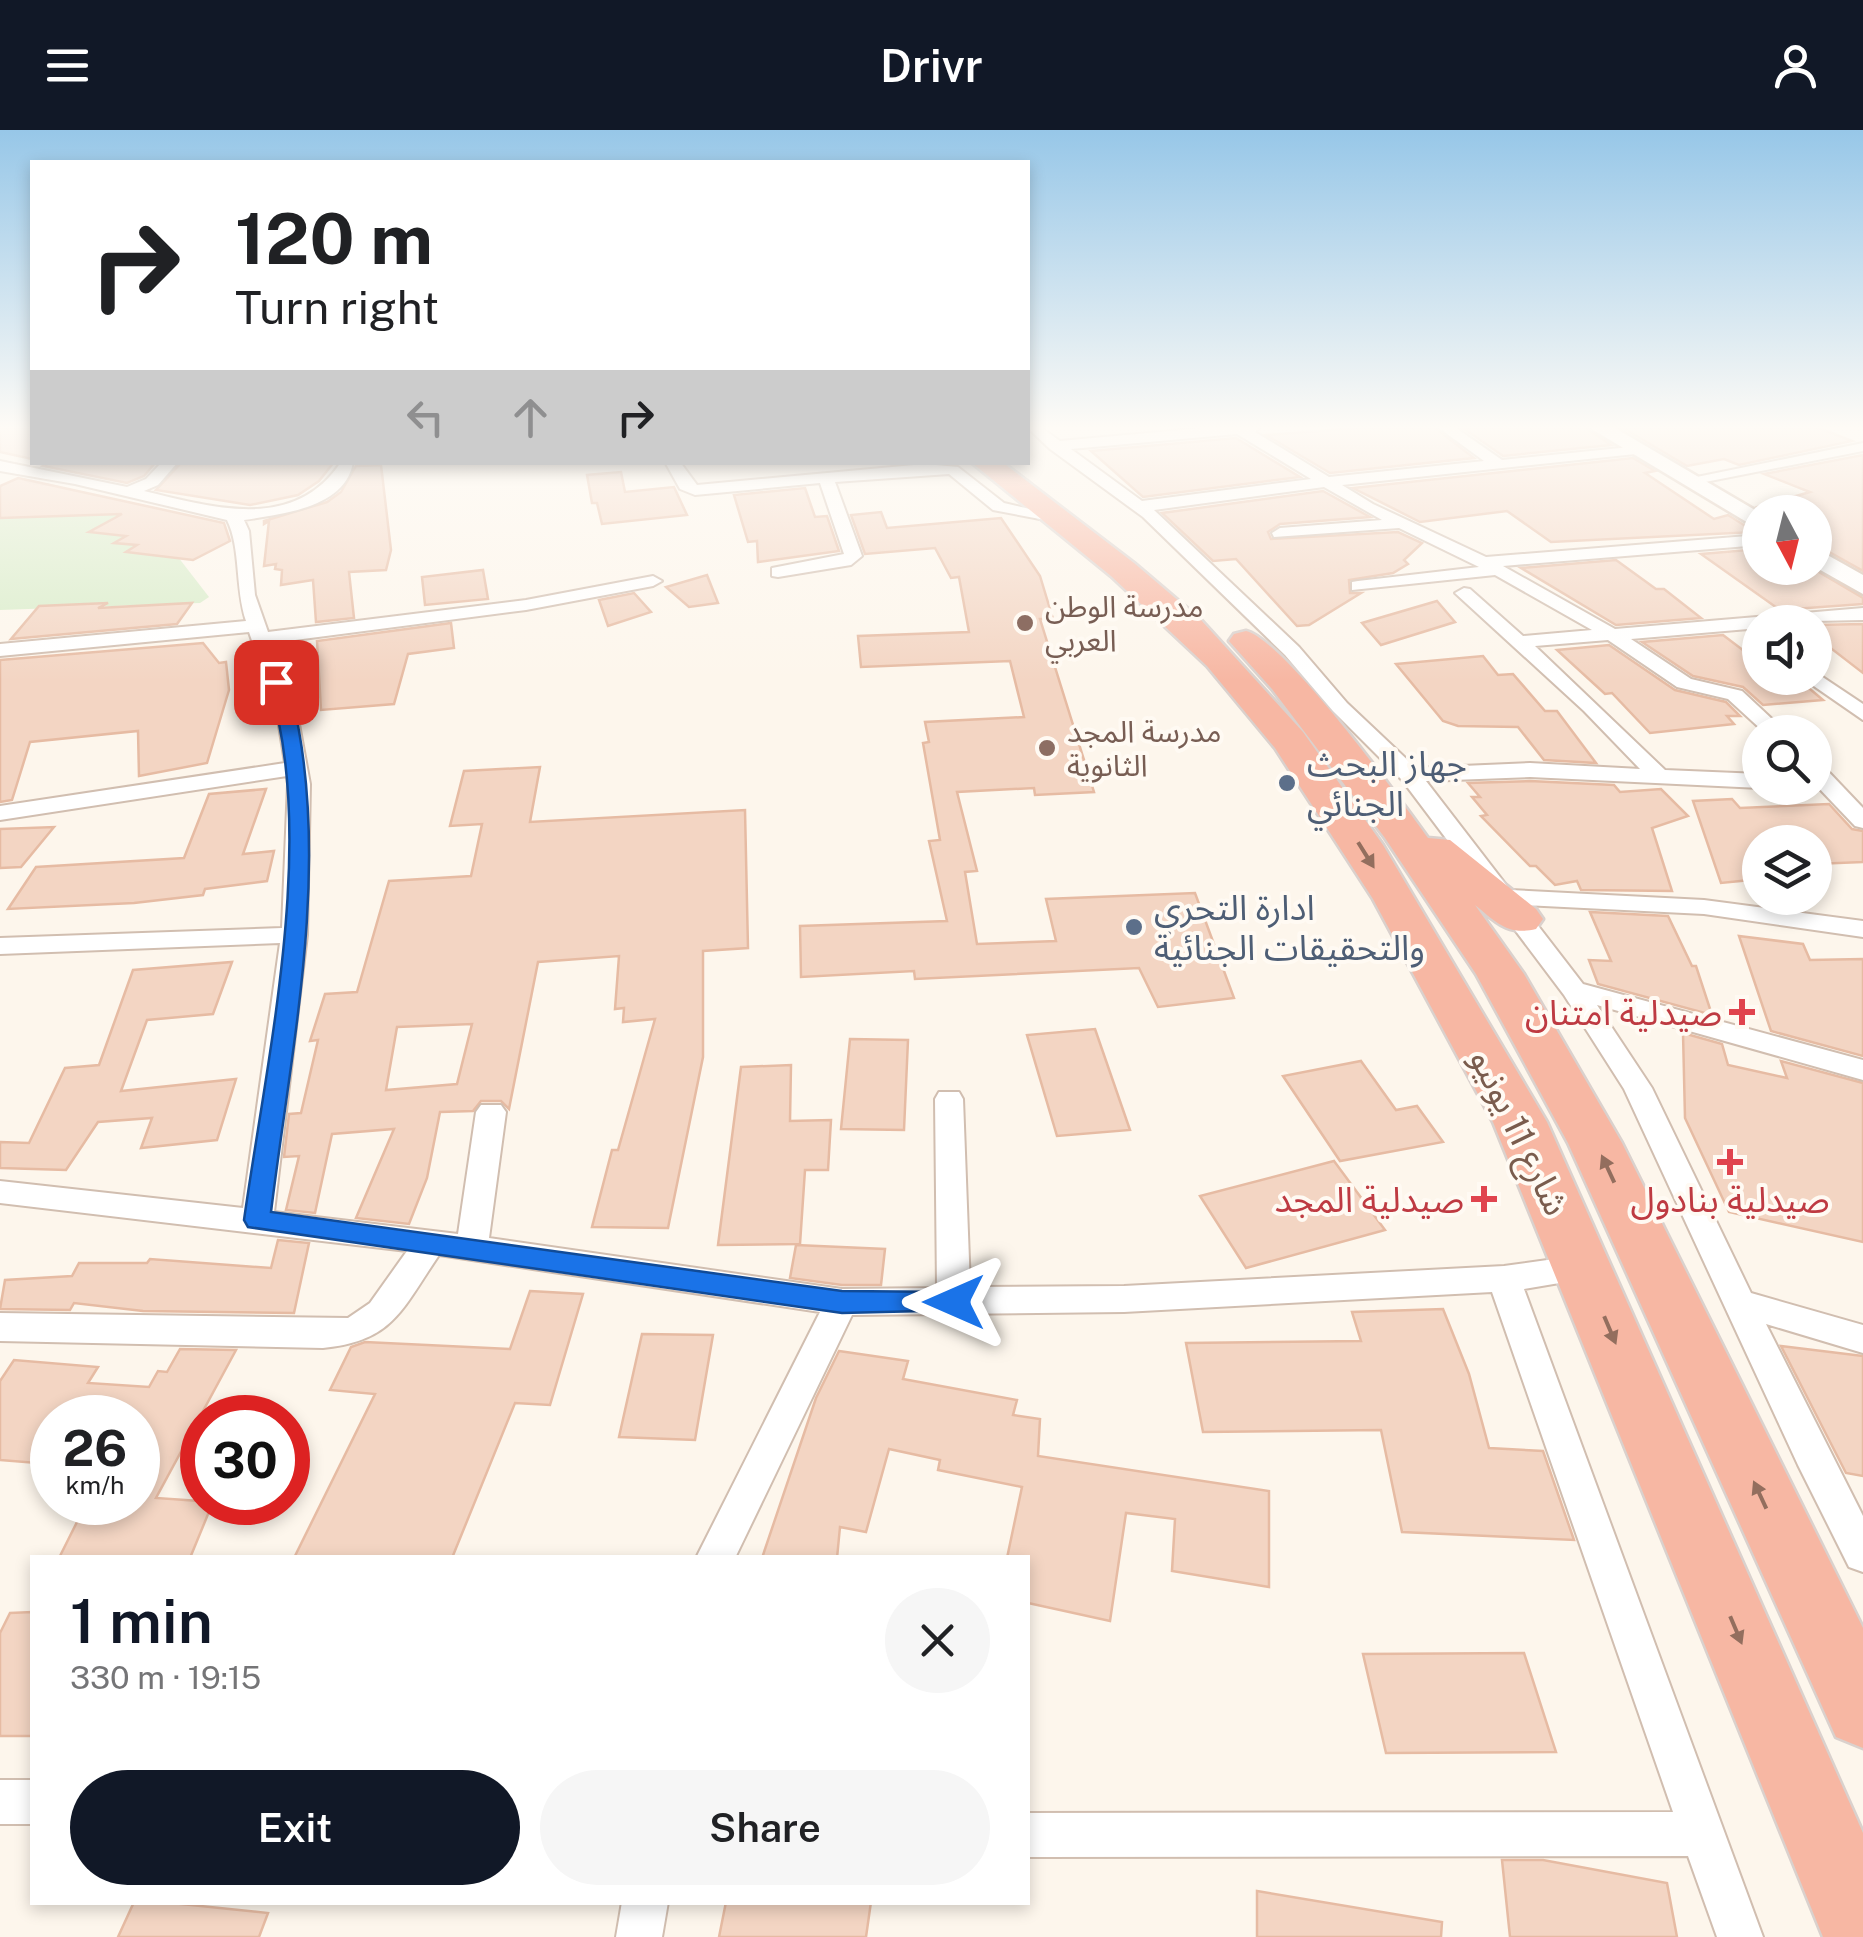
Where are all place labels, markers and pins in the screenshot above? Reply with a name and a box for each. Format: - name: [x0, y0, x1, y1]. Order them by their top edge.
- place label: مدرسة الوطن العربي: [1045, 588, 1204, 664]
- marker: مدرسة الوطن العربي: [1014, 612, 1036, 634]
- pin: [234, 640, 319, 725]
- place label: مدرسة المجد الثانوية: [1067, 713, 1222, 783]
- marker: مدرسة المجد الثانوية: [1036, 737, 1058, 759]
- place label: جهاز البحث الجنائي: [1307, 743, 1467, 831]
- marker: جهاز البحث الجنائي: [1276, 772, 1298, 794]
- place label: ادارة التحري والتحقيقات الجنائية: [1154, 887, 1425, 968]
- marker: ادارة التحري والتحقيقات الجنائية: [1123, 916, 1145, 938]
- place label: صيدلية امتنان: [1525, 992, 1722, 1033]
- marker: صيدلية امتنان: [1731, 1001, 1753, 1023]
- marker: صيدلية بنادول: [1719, 1151, 1741, 1173]
- place label: صيدلية المجد: [1274, 1179, 1464, 1220]
- place label: صيدلية بنادول: [1630, 1179, 1830, 1220]
- marker: صيدلية المجد: [1473, 1188, 1495, 1210]

